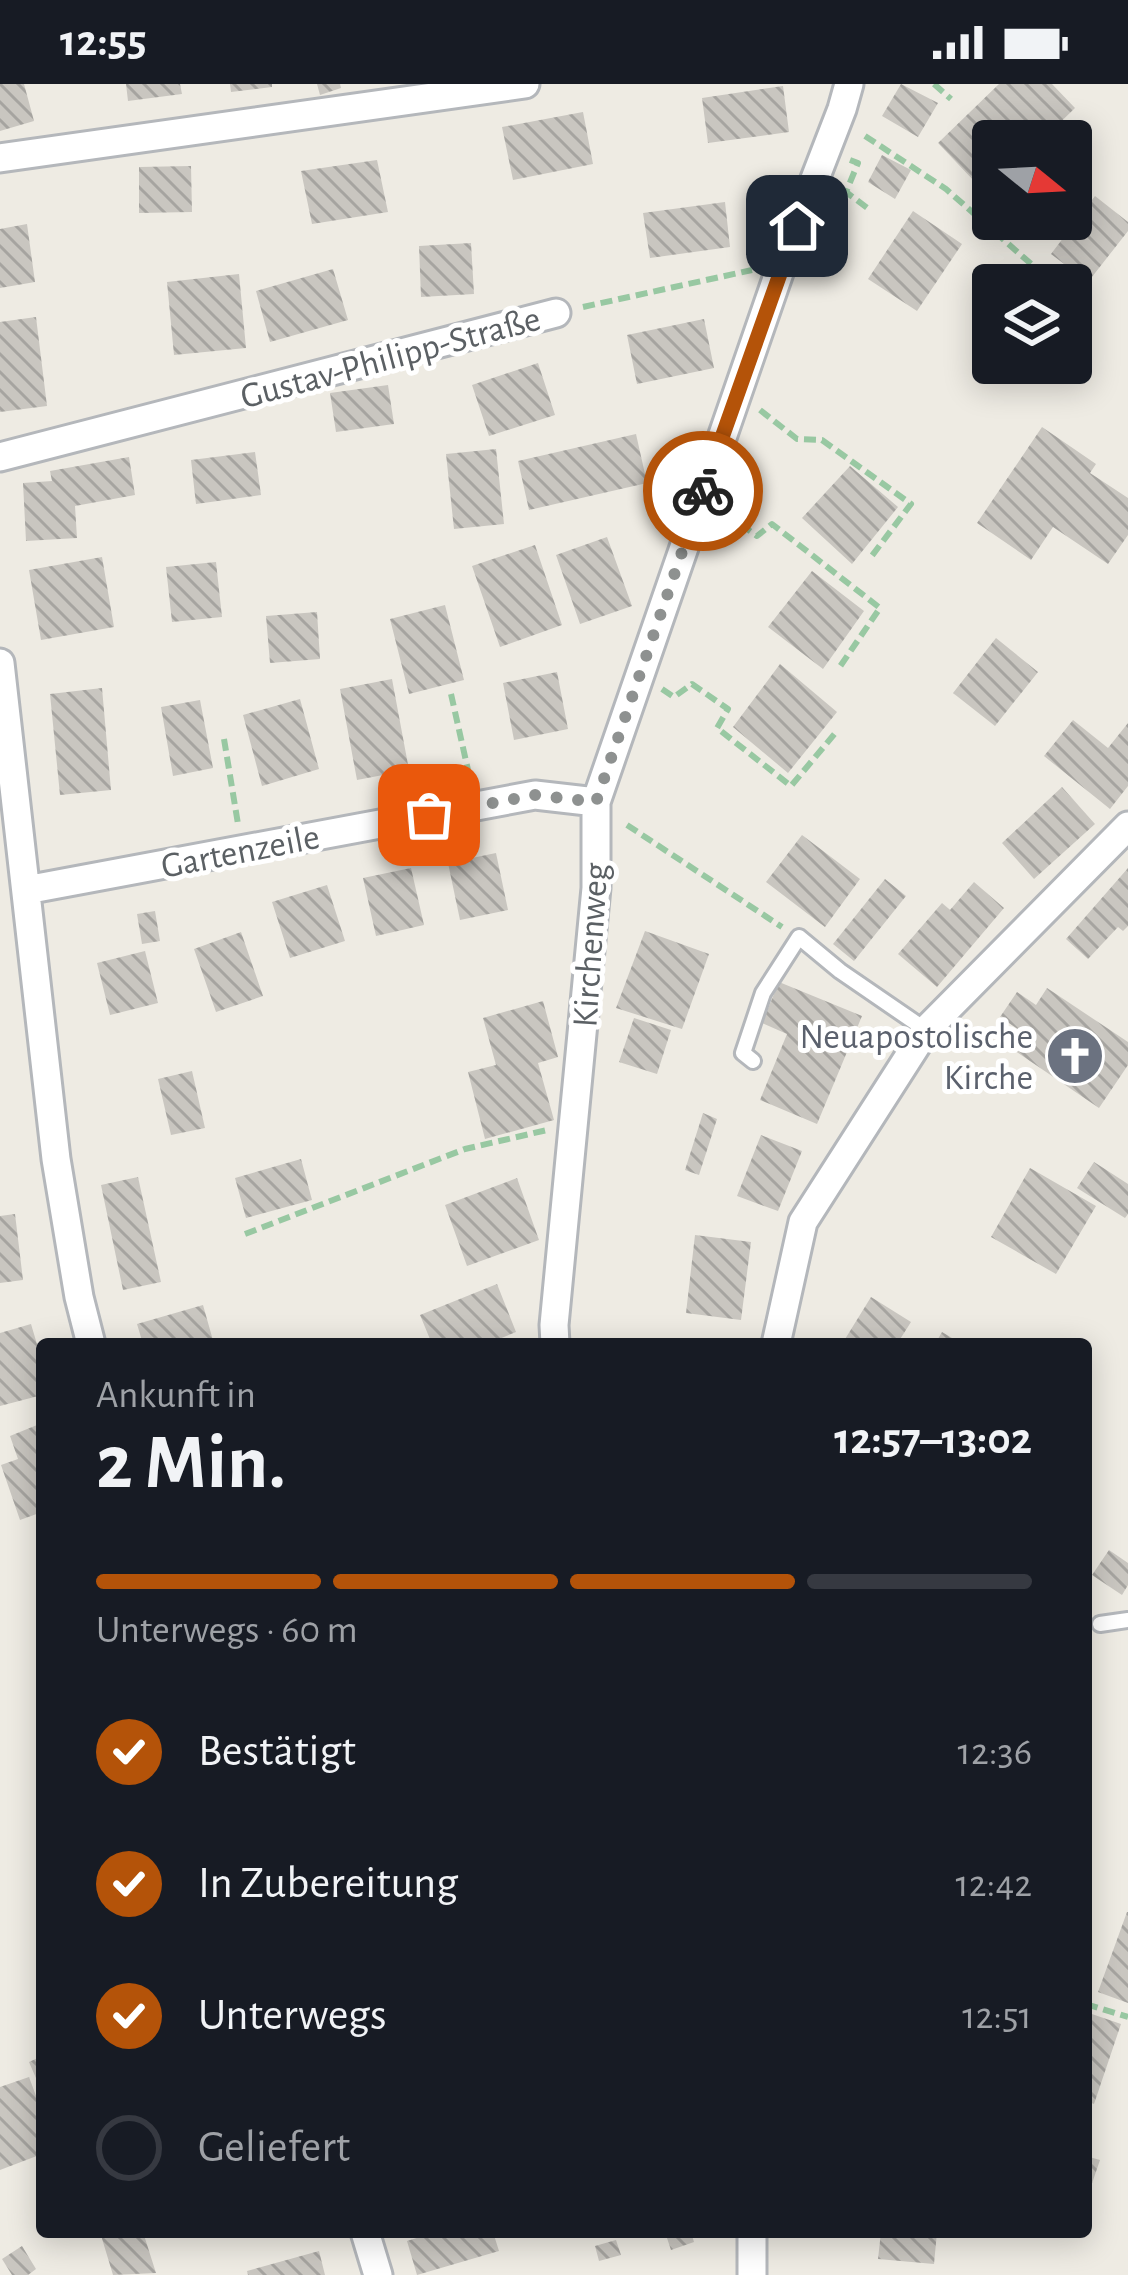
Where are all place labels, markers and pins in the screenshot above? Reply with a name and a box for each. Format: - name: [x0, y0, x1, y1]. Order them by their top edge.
- pin: [746, 175, 848, 277]
- pin: [378, 764, 480, 866]
- place label: Neuapostolische Kirche: [799, 1019, 1033, 1096]
- church icon: Neuapostolische Kirche: [1044, 1025, 1106, 1087]

